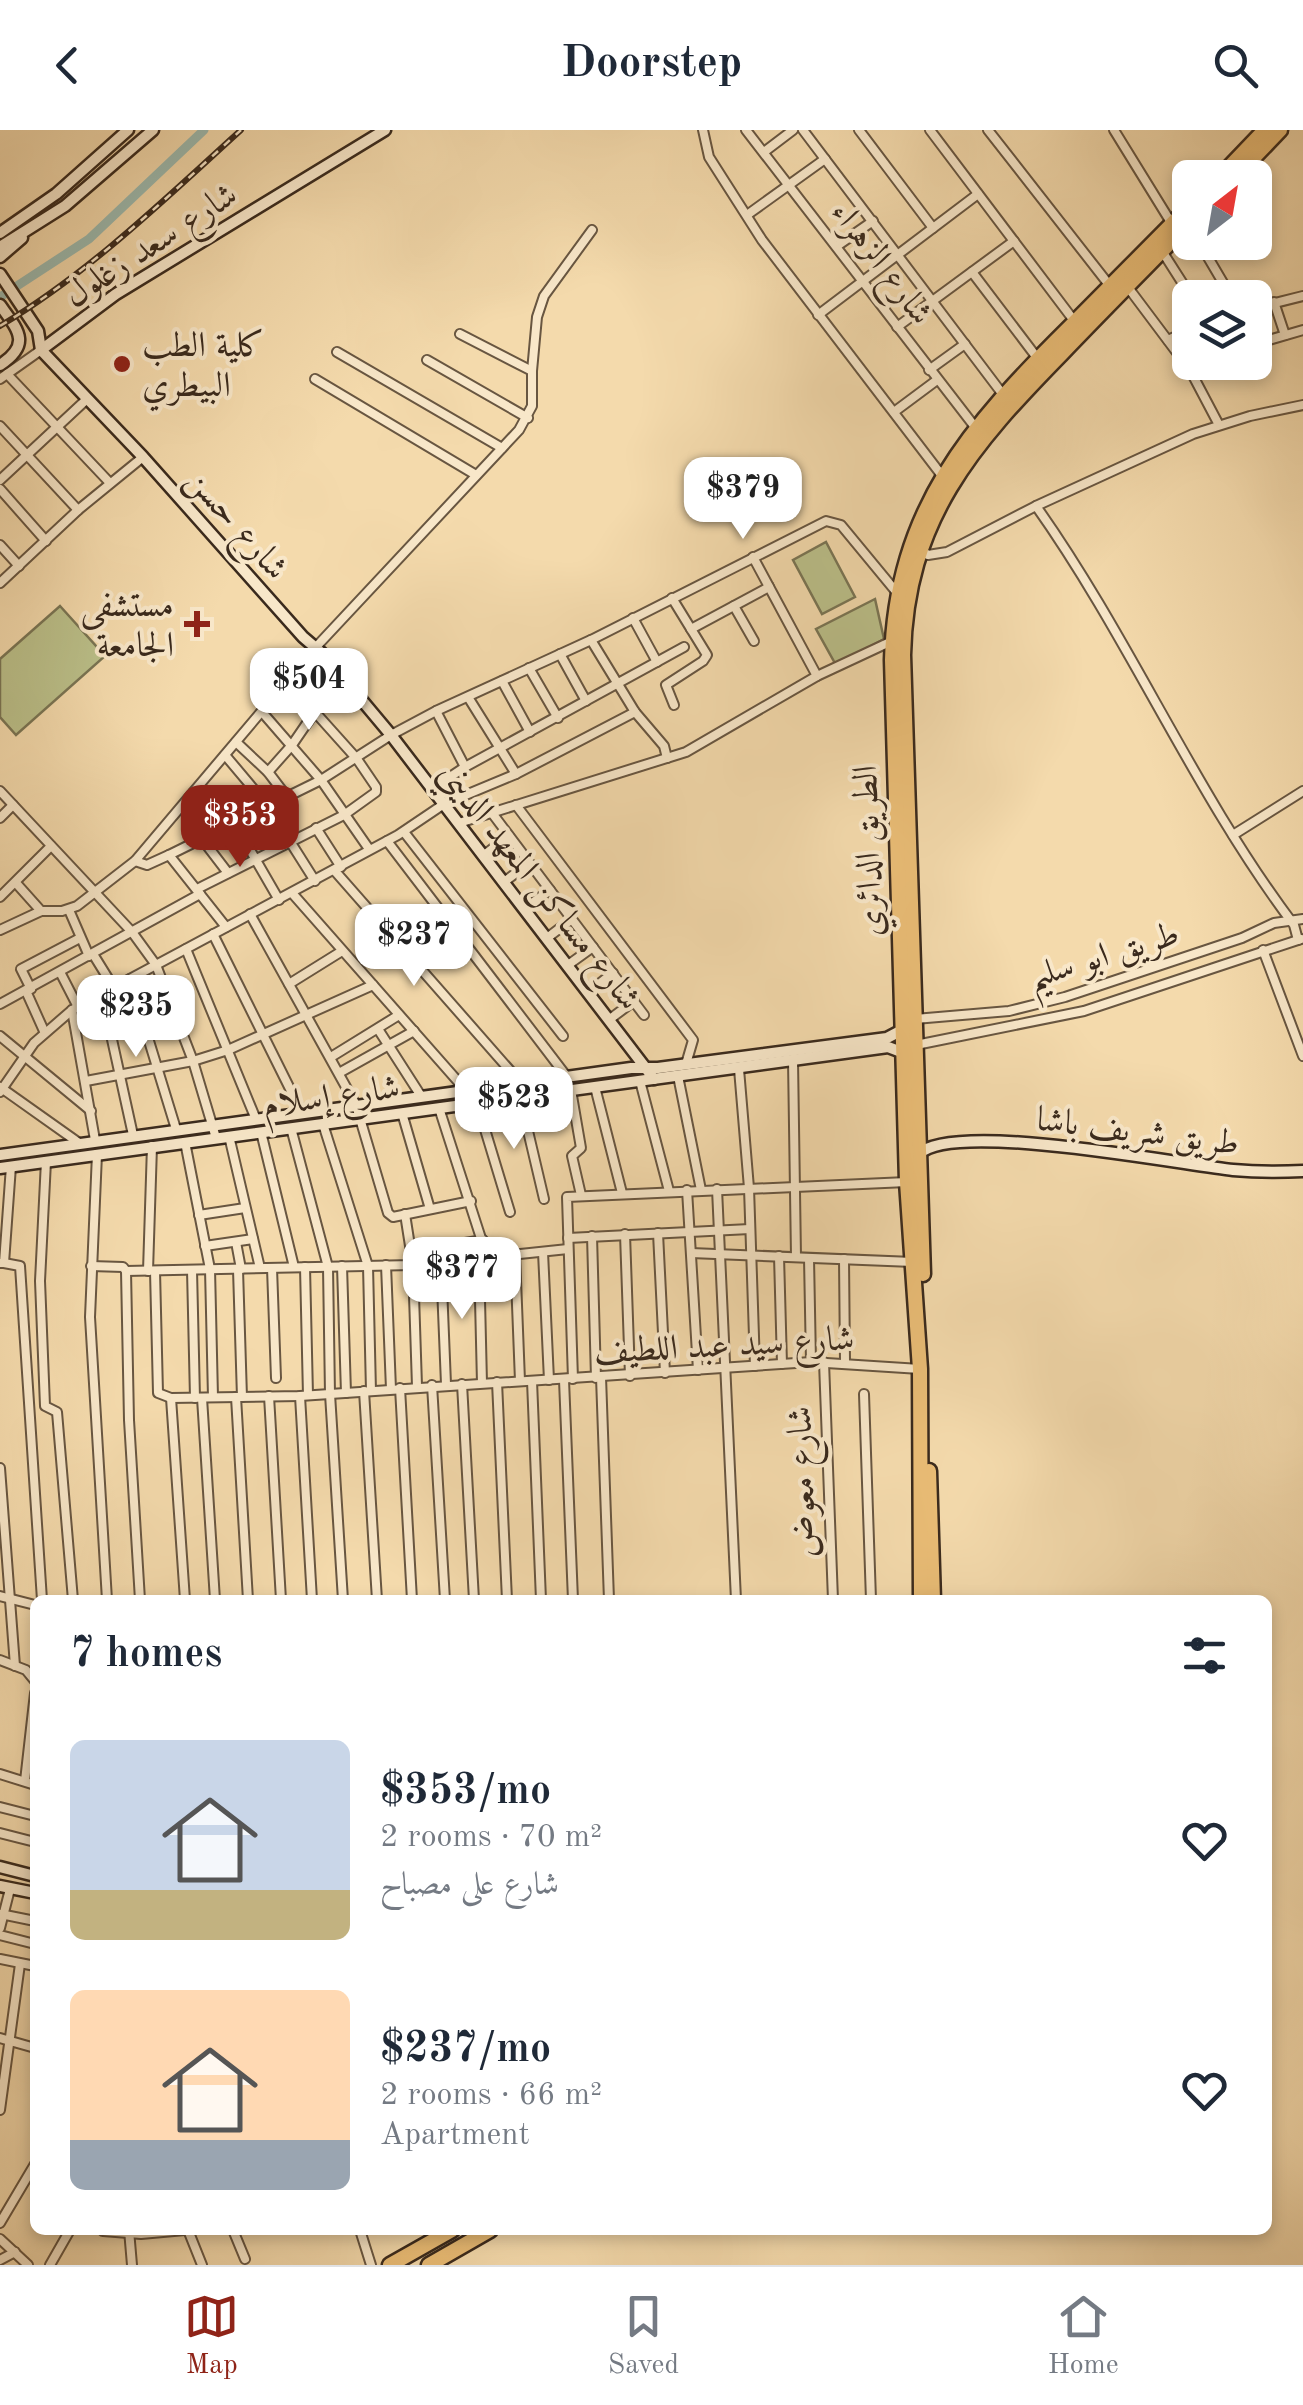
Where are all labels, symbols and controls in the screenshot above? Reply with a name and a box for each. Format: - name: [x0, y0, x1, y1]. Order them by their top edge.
- icon: back: [40, 38, 95, 93]
- icon: search: [1208, 38, 1263, 93]
- text: Doorstep: [561, 42, 742, 87]
- north arrow: [1172, 160, 1272, 260]
- map controls: [1172, 160, 1272, 380]
- street label: شارع سعد زغلول: [59, 177, 249, 322]
- street label: شارع الزهراء: [816, 195, 939, 337]
- button: layers: [1172, 280, 1272, 380]
- place label: كلية الطب البيطري: [142, 328, 265, 412]
- marker: كلية الطب البيطري: [111, 353, 133, 375]
- pin: $379: [684, 457, 802, 542]
- street label: شارع حسن: [172, 462, 294, 593]
- text: $379: [706, 473, 780, 505]
- place label: مستشفى الجامعة: [81, 589, 174, 664]
- marker: مستشفى الجامعة: [184, 611, 210, 637]
- pin: $504: [250, 648, 368, 733]
- text: $504: [272, 664, 346, 696]
- street label: شارع مساكن المعهد الديني: [423, 756, 647, 1024]
- street label: الطريق الدائري: [849, 764, 898, 937]
- pin: $353: [181, 785, 299, 870]
- text: $353: [203, 801, 277, 833]
- pin: $237: [355, 904, 473, 989]
- street label: طريق ابو سليم: [1024, 917, 1188, 1010]
- text: $237: [377, 920, 451, 952]
- pin: $235: [77, 975, 195, 1060]
- text: $235: [99, 991, 173, 1023]
- pin: $523: [455, 1067, 573, 1152]
- street label: شارع إسلام: [261, 1071, 404, 1135]
- text: $523: [477, 1083, 551, 1115]
- street label: طريق شريف باشا: [1034, 1103, 1241, 1165]
- pin: $377: [403, 1237, 521, 1322]
- text: $377: [425, 1253, 499, 1285]
- street label: شارع سيد عبد اللطيف: [593, 1322, 856, 1380]
- street label: شارع معوض: [783, 1405, 833, 1558]
- icon: filters: [1177, 1628, 1232, 1683]
- text: 7 homes: [70, 1634, 222, 1676]
- text: $353/mo: [380, 1771, 551, 1813]
- icon: home: [150, 1780, 270, 1900]
- icon: heart: [1177, 1813, 1232, 1868]
- text: 2 rooms · 70 m²: [380, 1822, 602, 1854]
- text: شارع على مصباح: [380, 1870, 559, 1902]
- text: $237/mo: [380, 2029, 551, 2071]
- icon: home: [150, 2030, 270, 2150]
- icon: heart: [1177, 2063, 1232, 2118]
- text: 2 rooms · 66 m²: [380, 2080, 602, 2112]
- text: Apartment: [380, 2120, 530, 2152]
- tab: Map: [184, 2289, 239, 2384]
- tab: Saved: [608, 2289, 679, 2384]
- tab: Home: [1048, 2289, 1119, 2384]

